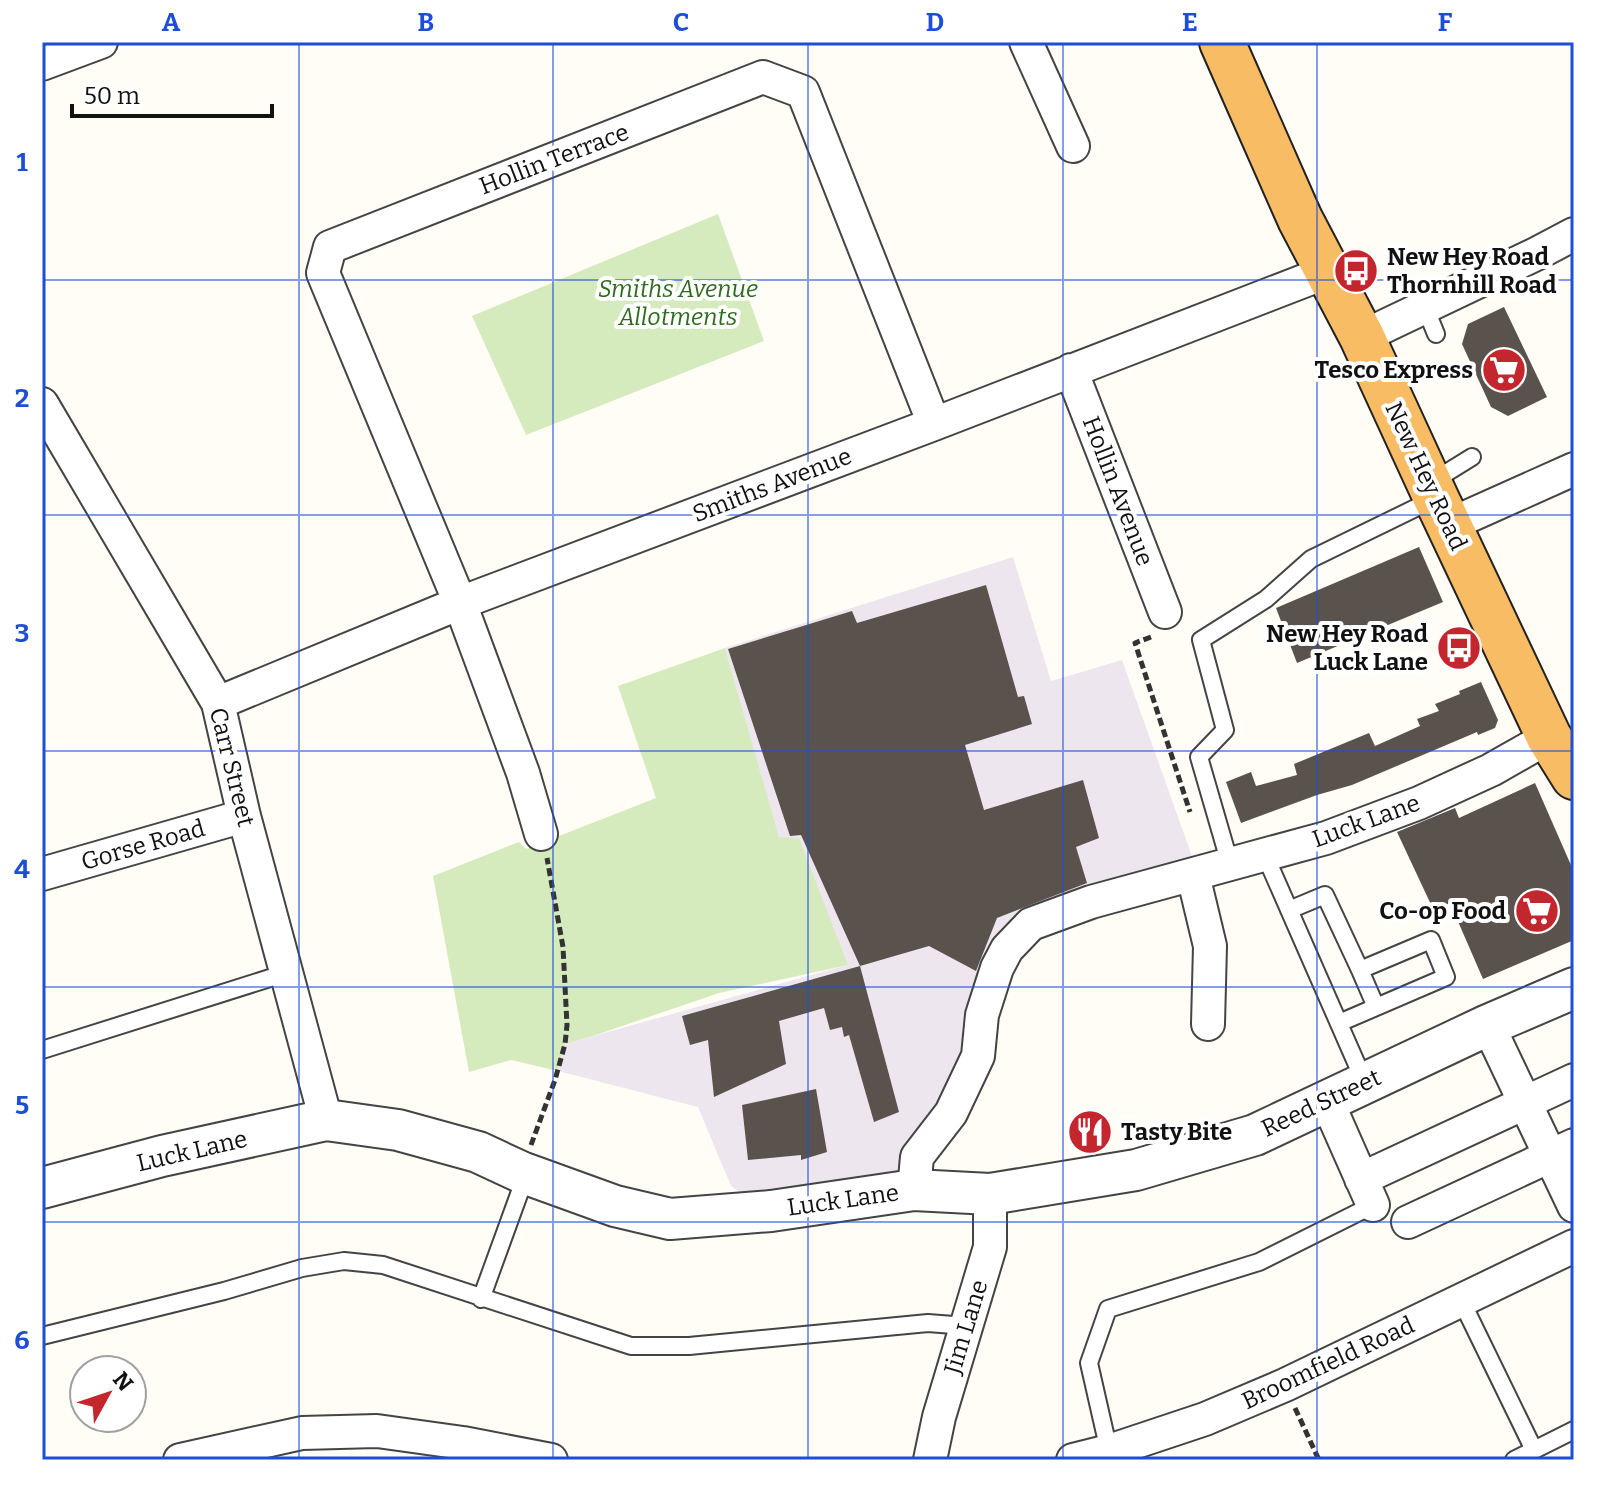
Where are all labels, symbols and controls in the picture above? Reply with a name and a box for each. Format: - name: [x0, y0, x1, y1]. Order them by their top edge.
- text: A: [162, 7, 181, 38]
- text: B: [418, 7, 434, 38]
- text: C: [673, 7, 689, 38]
- text: D: [926, 7, 944, 38]
- text: E: [1182, 7, 1198, 38]
- text: F: [1438, 7, 1453, 38]
- scale bar: [72, 68, 272, 118]
- text: 50 m: [84, 82, 140, 110]
- street label: Hollin Terrace: [475, 118, 633, 200]
- text: 1: [16, 147, 28, 178]
- place label: New Hey Road Thornhill Road: [1387, 243, 1557, 299]
- bus stop icon: New Hey Road Thornhill Road: [1332, 247, 1380, 295]
- park label: Smiths Avenue Allotments: [598, 275, 758, 331]
- supermarket icon: Tesco Express: [1480, 346, 1528, 394]
- place label: Tesco Express: [1314, 356, 1473, 384]
- text: 2: [15, 383, 29, 414]
- street label: New Hey Road: [1379, 397, 1473, 555]
- street label: Hollin Avenue: [1077, 412, 1159, 570]
- street label: Smiths Avenue: [689, 442, 855, 528]
- text: 3: [15, 618, 29, 649]
- place label: New Hey Road Luck Lane: [1266, 620, 1429, 676]
- bus stop icon: New Hey Road Luck Lane: [1435, 624, 1483, 672]
- street label: Carr Street: [204, 705, 260, 830]
- street label: Luck Lane: [1308, 789, 1424, 853]
- street label: Gorse Road: [78, 814, 208, 876]
- text: 4: [14, 854, 30, 885]
- supermarket icon: Co-op Food: [1513, 887, 1561, 935]
- place label: Co-op Food: [1379, 897, 1507, 925]
- street label: Reed Street: [1257, 1063, 1385, 1143]
- text: 5: [15, 1090, 29, 1121]
- restaurant icon: Tasty Bite: [1066, 1108, 1114, 1156]
- place label: Tasty Bite: [1121, 1118, 1232, 1146]
- street label: Luck Lane: [134, 1125, 250, 1177]
- street label: Luck Lane: [785, 1178, 901, 1222]
- street label: Jim Lane: [938, 1276, 994, 1379]
- street label: Broomfield Road: [1237, 1311, 1419, 1415]
- text: 6: [14, 1325, 30, 1356]
- north arrow: [68, 1354, 148, 1434]
- text: N: [107, 1366, 139, 1397]

